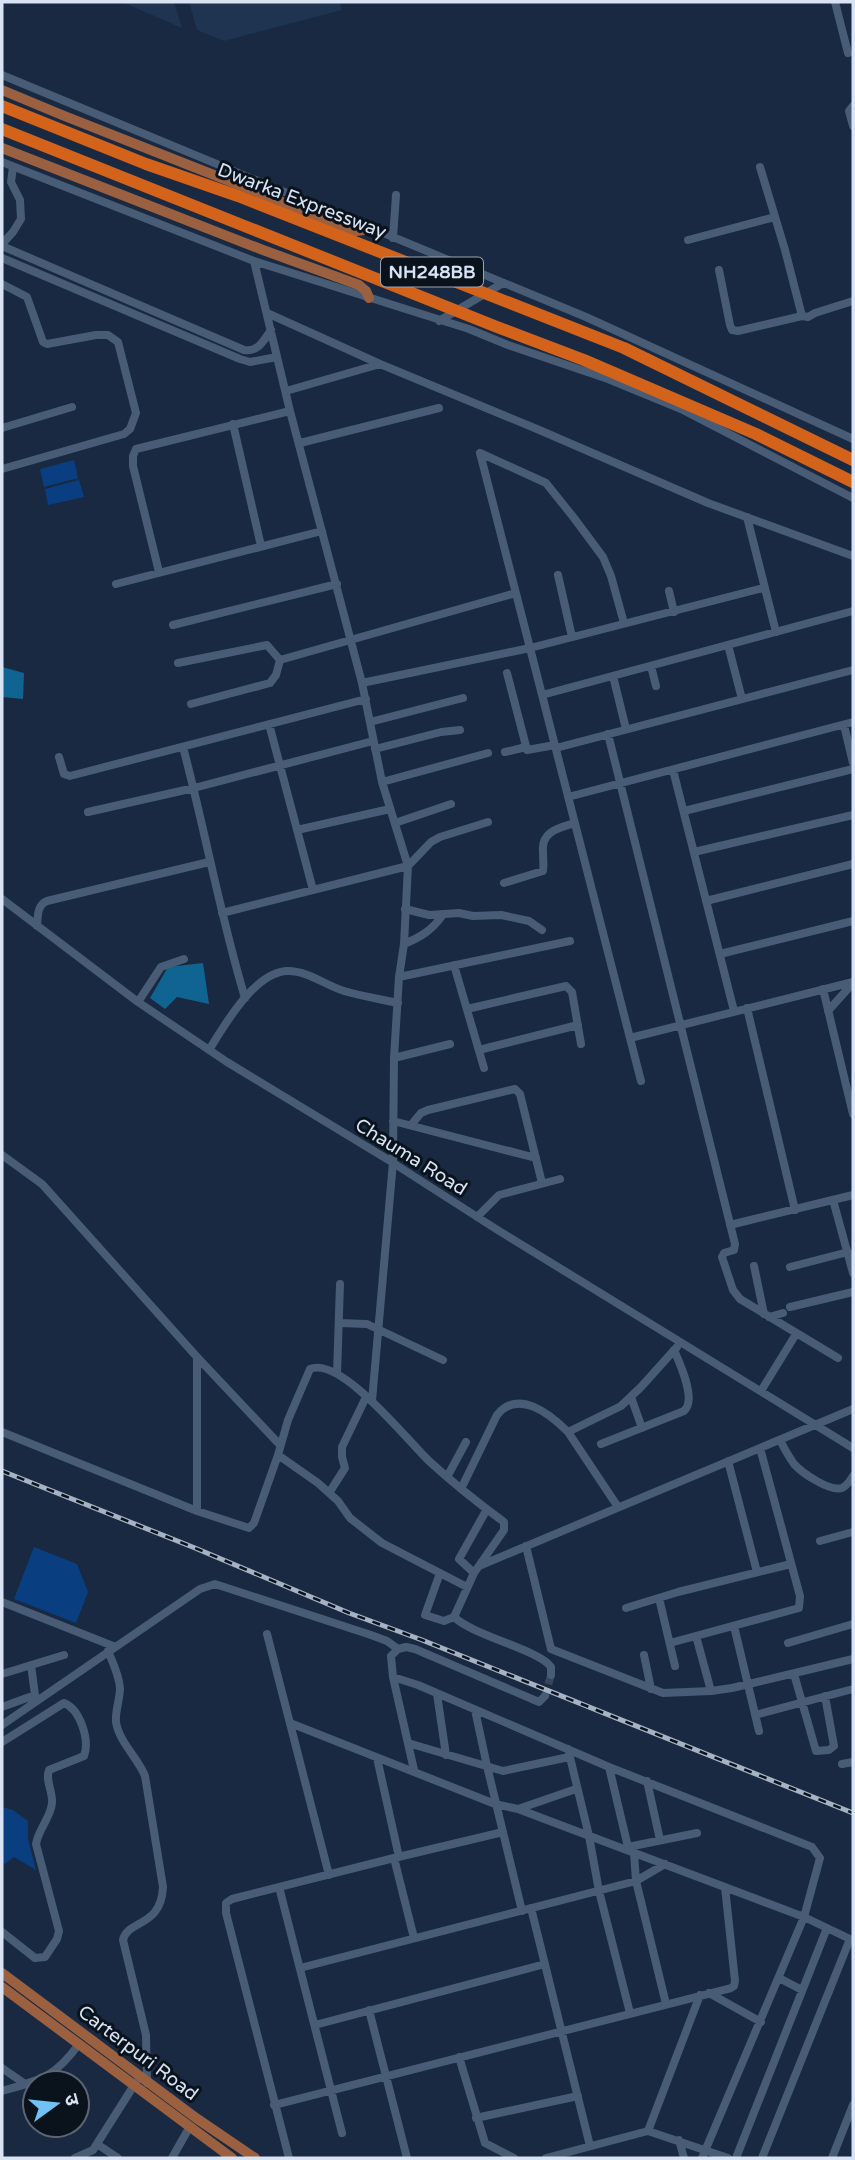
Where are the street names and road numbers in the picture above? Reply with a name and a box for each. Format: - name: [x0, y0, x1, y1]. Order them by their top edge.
- street label: Dwarka Expressway: [215, 159, 389, 243]
- road number: NH248BB: [381, 258, 483, 286]
- street label: Chauma Road: [351, 1114, 471, 1200]
- street label: Carterpuri Road: [74, 2001, 202, 2105]

